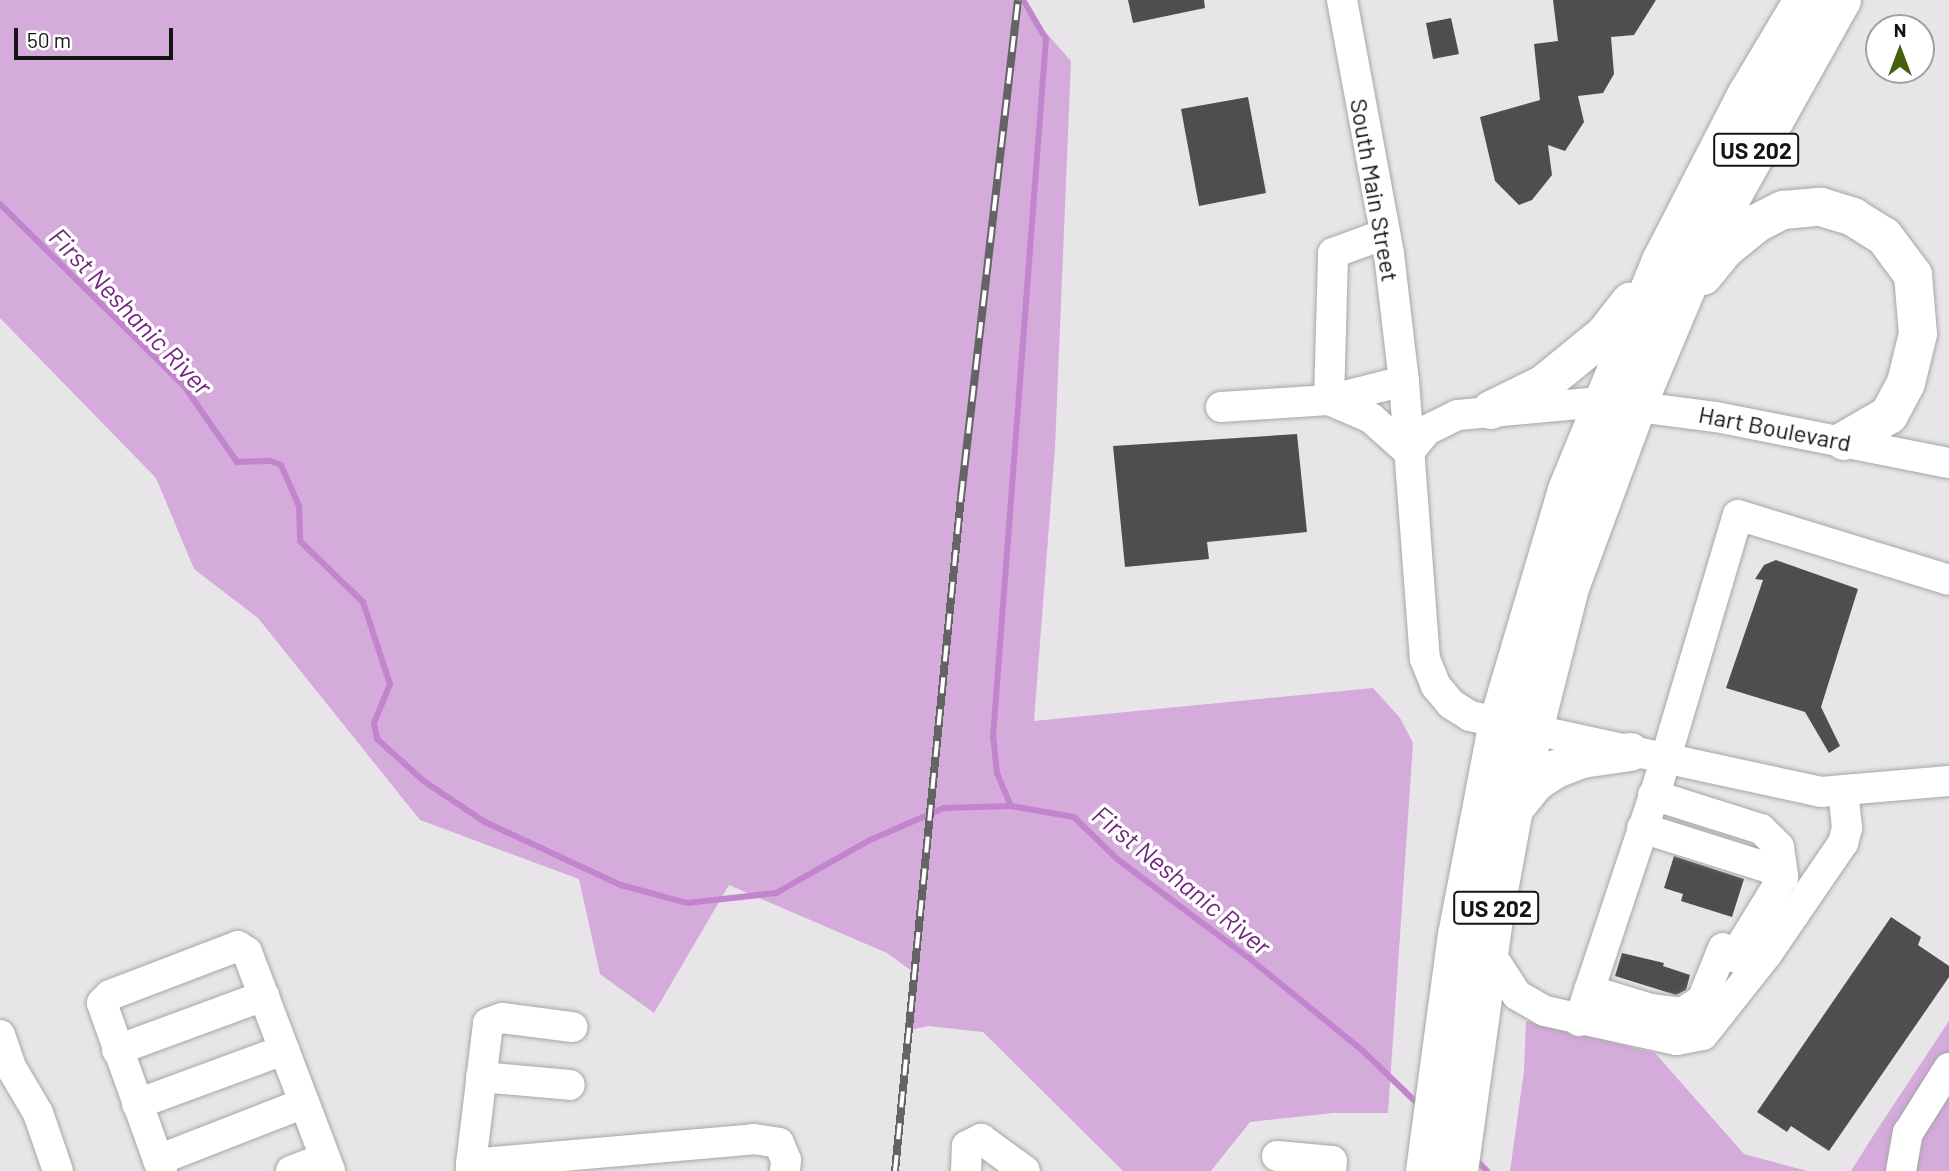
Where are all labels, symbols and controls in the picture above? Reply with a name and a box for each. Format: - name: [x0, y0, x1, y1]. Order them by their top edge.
- scale bar: [18, 14, 177, 58]
- north arrow: [1865, 14, 1935, 84]
- text: N: [1894, 18, 1906, 41]
- text: 50 m: [27, 27, 71, 52]
- street label: South Main Street: [1345, 96, 1405, 284]
- road number: US 202: [1712, 130, 1800, 169]
- water label: First Neshanic River: [43, 221, 219, 401]
- street label: Hart Boulevard: [1696, 399, 1854, 457]
- water label: First Neshanic River: [1087, 799, 1277, 961]
- road number: US 202: [1452, 888, 1540, 928]

